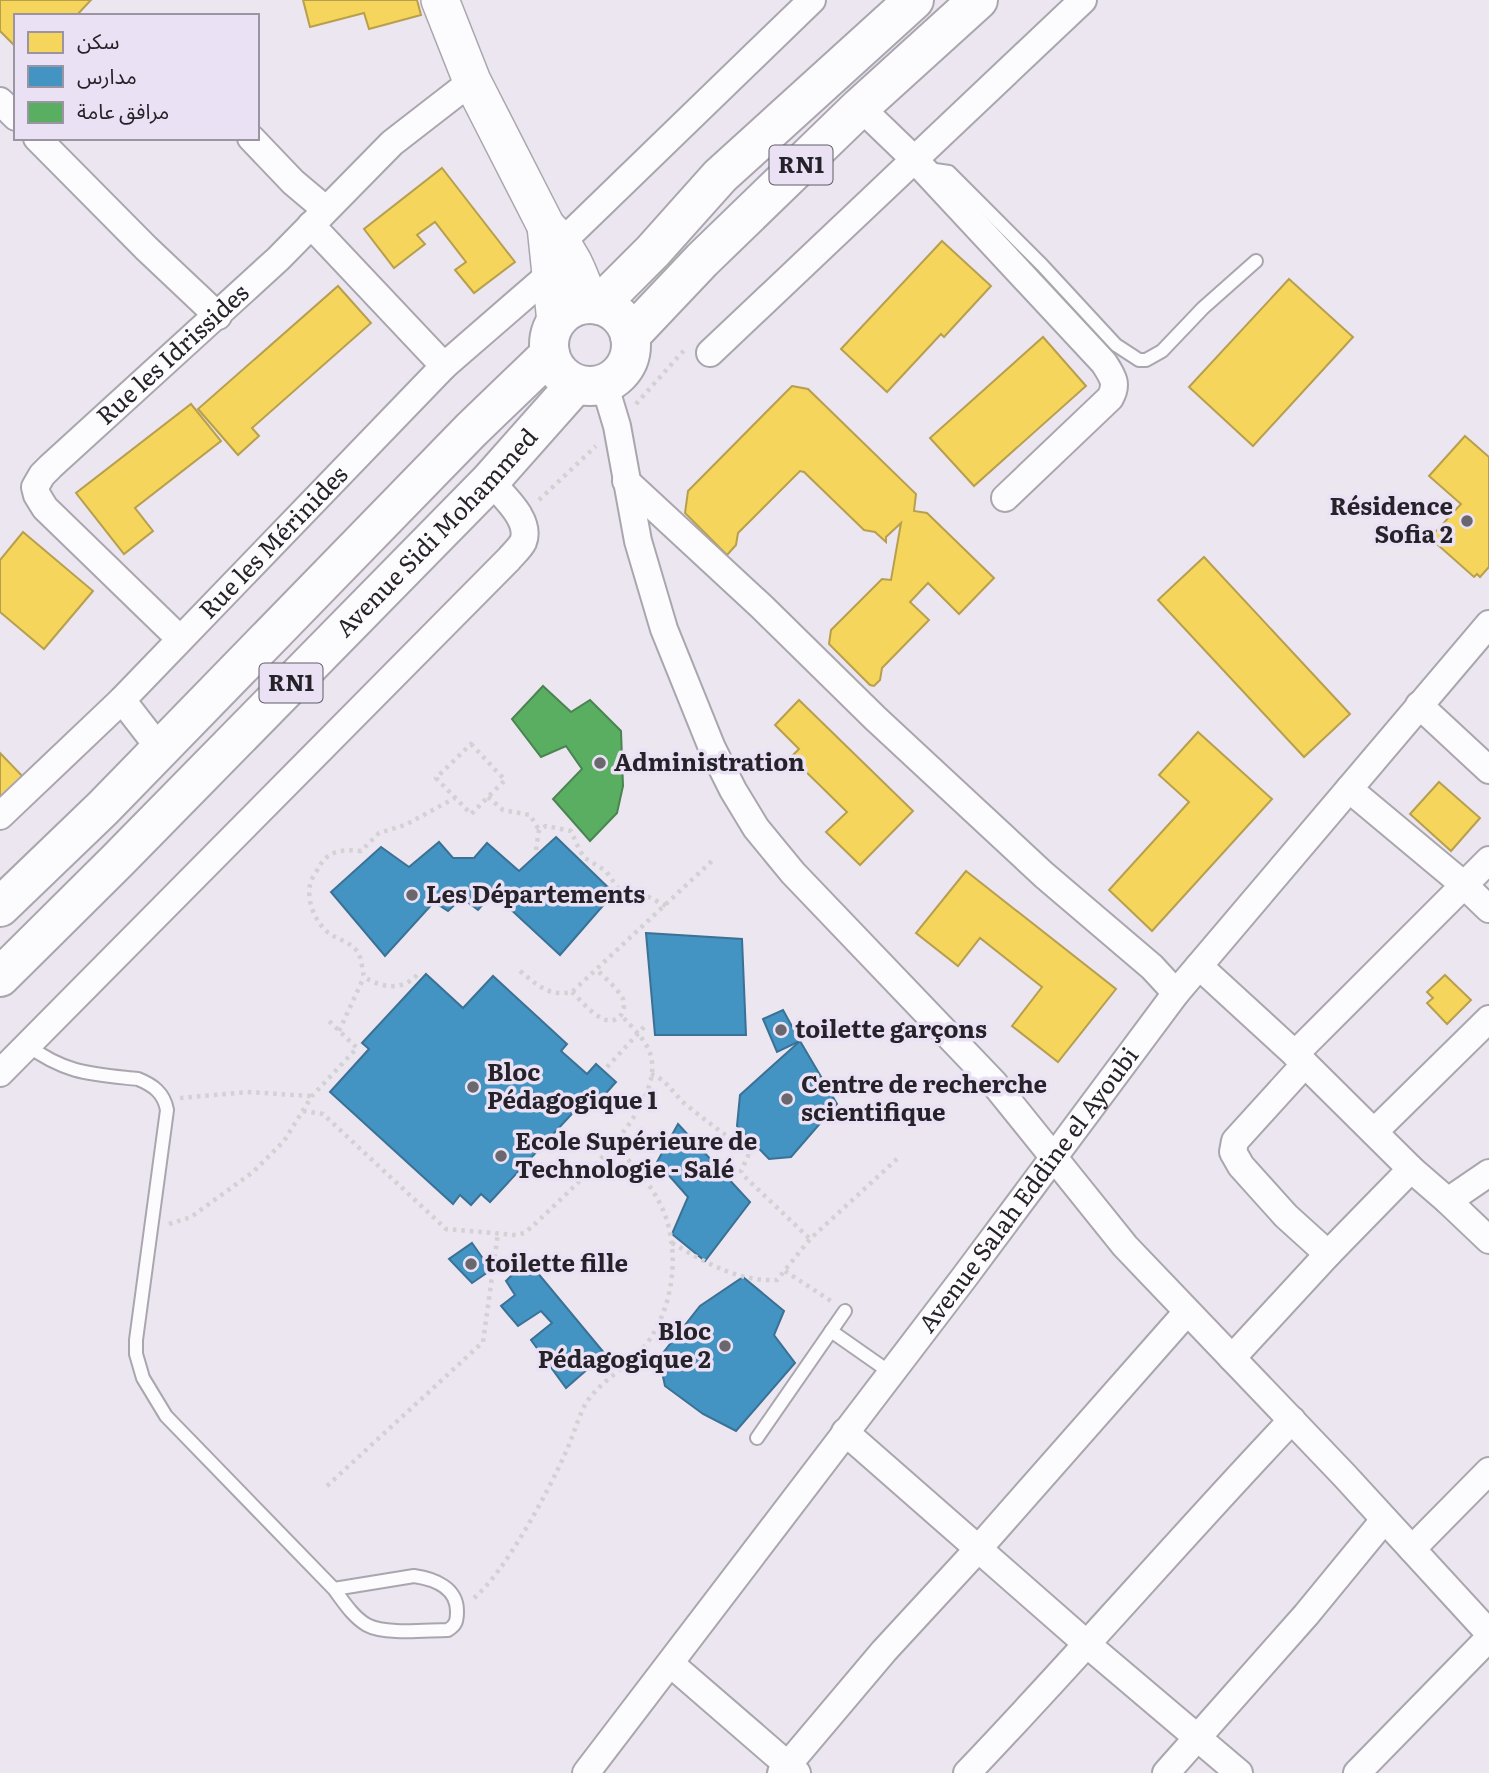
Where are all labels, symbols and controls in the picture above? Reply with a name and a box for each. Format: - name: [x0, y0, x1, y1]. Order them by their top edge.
- legend: [14, 14, 259, 140]
- text: سكن: [77, 24, 119, 55]
- text: مدارس: [77, 59, 137, 90]
- text: مرافق عامة: [77, 94, 169, 125]
- road number: RN1: [770, 146, 832, 184]
- street label: Rue les Idrissides: [87, 274, 255, 432]
- street label: Avenue Sidi Mohammed: [326, 419, 544, 644]
- street label: Rue les Mérinides: [190, 456, 354, 625]
- place label: Résidence Sofia 2: [1329, 487, 1453, 550]
- marker: Résidence Sofia 2: [1459, 513, 1475, 529]
- road number: RN1: [260, 664, 322, 702]
- place label: Administration: [614, 743, 805, 778]
- marker: Administration: [592, 755, 608, 771]
- place label: Les Départements: [426, 875, 645, 910]
- marker: Les Départements: [404, 887, 420, 903]
- place label: toilette garçons: [795, 1010, 987, 1045]
- marker: toilette garçons: [773, 1022, 789, 1038]
- street label: Avenue Salah Eddine el Ayoubi: [909, 1039, 1145, 1339]
- place label: Bloc Pédagogique 1: [487, 1053, 657, 1116]
- place label: Centre de recherche scientifique: [801, 1065, 1047, 1128]
- marker: Bloc Pédagogique 1: [465, 1079, 481, 1095]
- marker: Centre de recherche scientifique: [779, 1091, 795, 1107]
- place label: Ecole Supérieure de Technologie - Salé: [515, 1122, 757, 1185]
- marker: Ecole Supérieure de Technologie - Salé: [493, 1148, 509, 1164]
- place label: toilette fille: [485, 1244, 628, 1279]
- marker: toilette fille: [463, 1256, 479, 1272]
- place label: Bloc Pédagogique 2: [538, 1312, 711, 1375]
- marker: Bloc Pédagogique 2: [717, 1338, 733, 1354]

